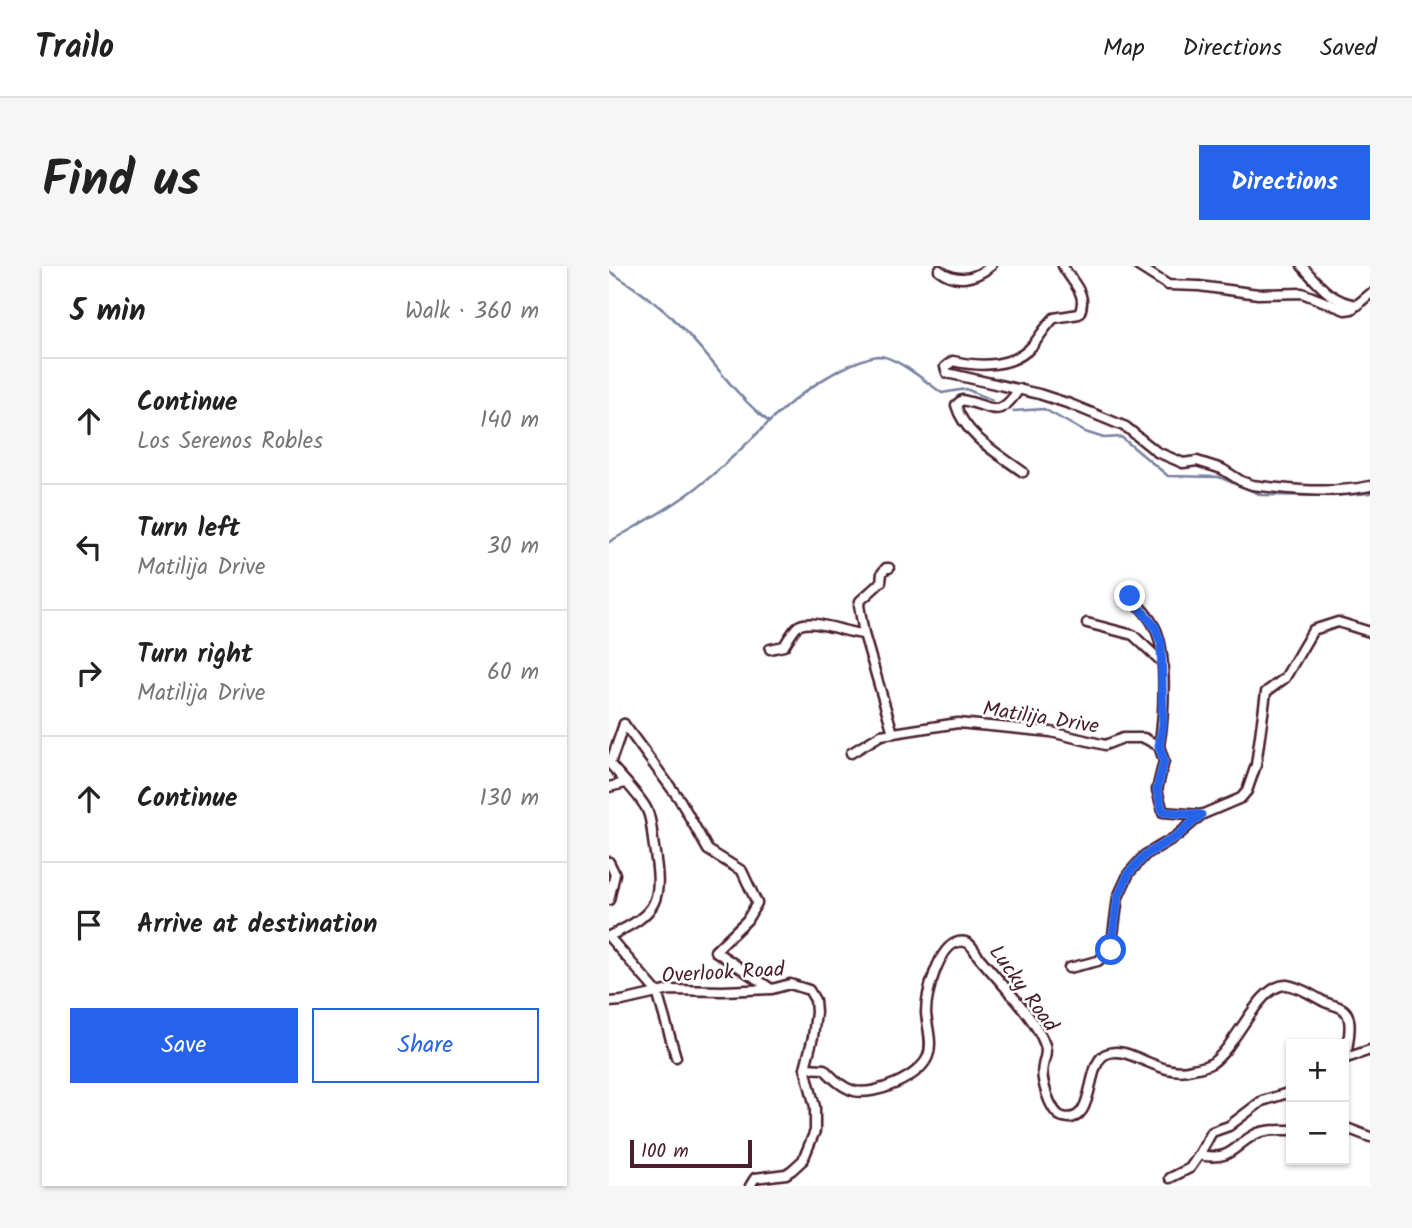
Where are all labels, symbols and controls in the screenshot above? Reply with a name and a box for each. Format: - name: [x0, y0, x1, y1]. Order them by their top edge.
- text: Trailo: [35, 22, 114, 75]
- text: Map: [1103, 29, 1145, 68]
- text: Directions: [1183, 29, 1282, 68]
- text: Saved: [1320, 29, 1377, 68]
- text: Find us: [42, 143, 200, 221]
- button: Directions: [1199, 145, 1370, 220]
- text: 5 min: [70, 288, 146, 336]
- text: Walk · 360 m: [405, 294, 539, 330]
- text: Continue: [137, 382, 238, 424]
- icon: ahead: [70, 402, 108, 440]
- text: 140 m: [480, 403, 539, 439]
- text: Los Serenos Robles: [137, 424, 323, 460]
- text: Turn left: [137, 508, 240, 550]
- icon: left: [70, 528, 108, 566]
- text: 30 m: [487, 529, 539, 565]
- text: Matilija Drive: [137, 550, 265, 586]
- route end: [1114, 580, 1145, 611]
- text: Turn right: [137, 634, 253, 676]
- icon: right: [70, 654, 108, 692]
- text: 60 m: [487, 655, 539, 691]
- text: Matilija Drive: [137, 676, 265, 712]
- street label: Matilija Drive: [980, 693, 1102, 744]
- text: Continue: [137, 778, 238, 820]
- icon: ahead: [70, 780, 108, 818]
- text: 130 m: [480, 781, 539, 817]
- text: Arrive at destination: [137, 904, 377, 946]
- icon: arrive: [70, 906, 108, 944]
- route start: [1095, 934, 1126, 965]
- street label: Lucky Road: [980, 938, 1066, 1040]
- street label: Overlook Road: [661, 954, 786, 993]
- button: Save: [70, 1008, 298, 1083]
- button: Share: [312, 1008, 539, 1083]
- map controls: [1286, 1039, 1349, 1165]
- button: +: [1286, 1039, 1349, 1102]
- button: −: [1286, 1102, 1349, 1165]
- scale bar: [630, 1137, 753, 1169]
- text: 100 m: [641, 1137, 689, 1167]

